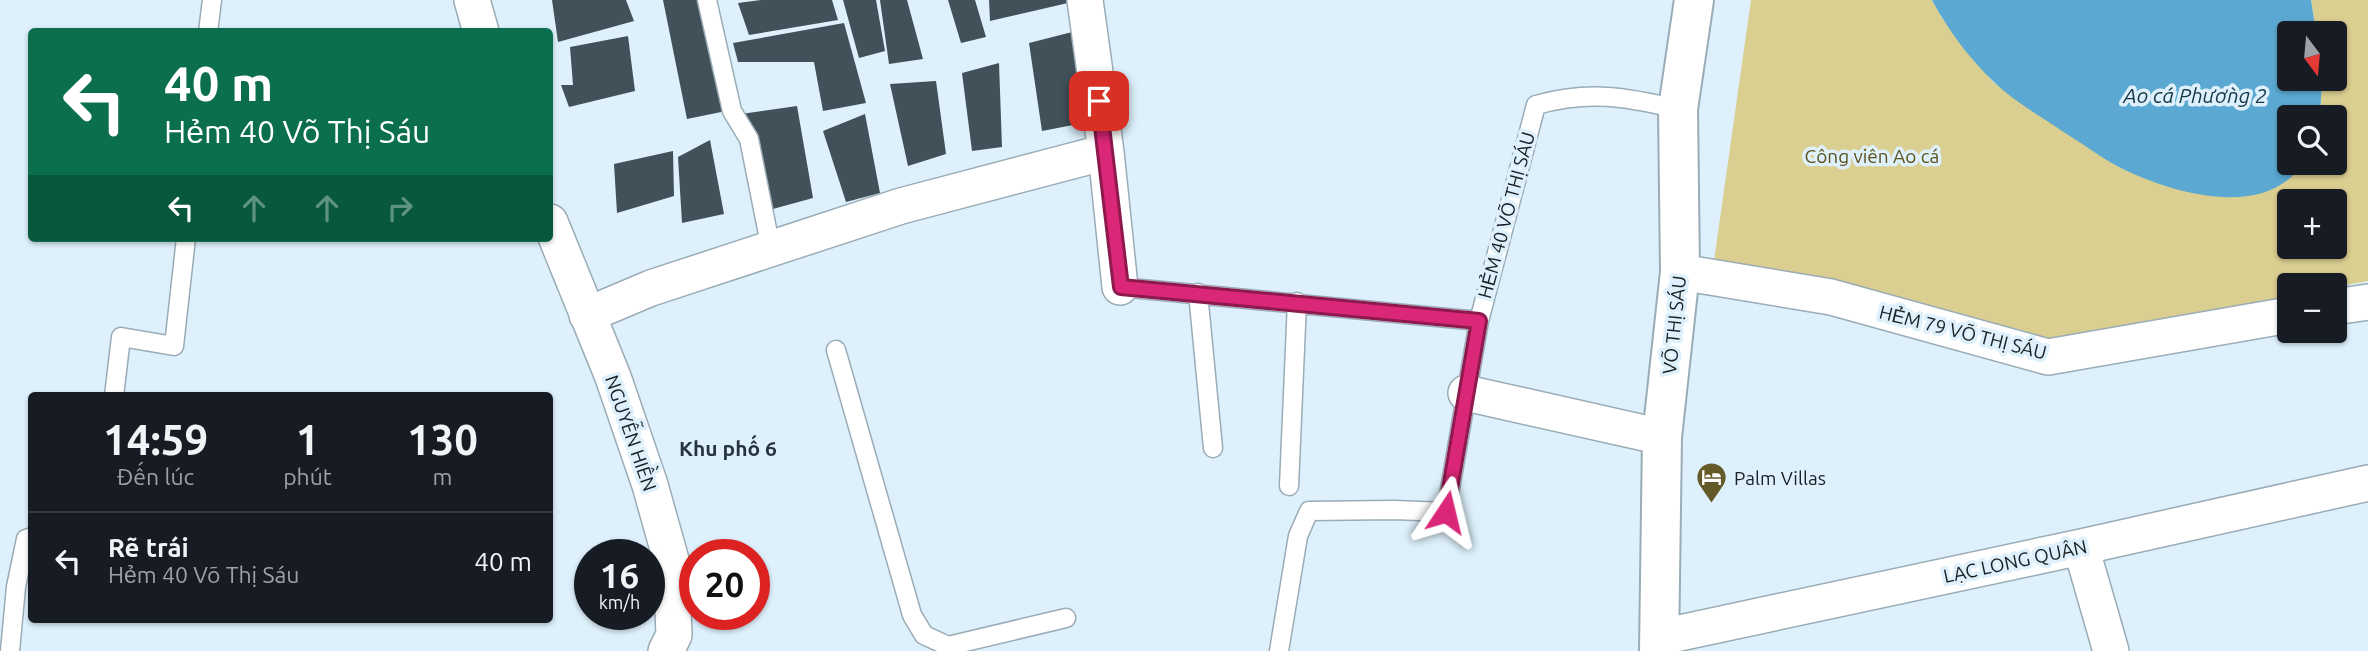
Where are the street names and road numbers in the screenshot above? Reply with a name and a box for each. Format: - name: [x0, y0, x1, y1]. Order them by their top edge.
- street label: HẺM 40 VÕ THỊ SÁU: [1473, 129, 1539, 301]
- street label: VÕ THỊ SÁU: [1658, 275, 1690, 375]
- street label: HẺM 79 VÕ THỊ SÁU: [1877, 301, 2049, 363]
- street label: NGUYỄN HIỀN: [601, 371, 665, 494]
- street label: LẠC LONG QUÂN: [1941, 535, 2089, 587]

